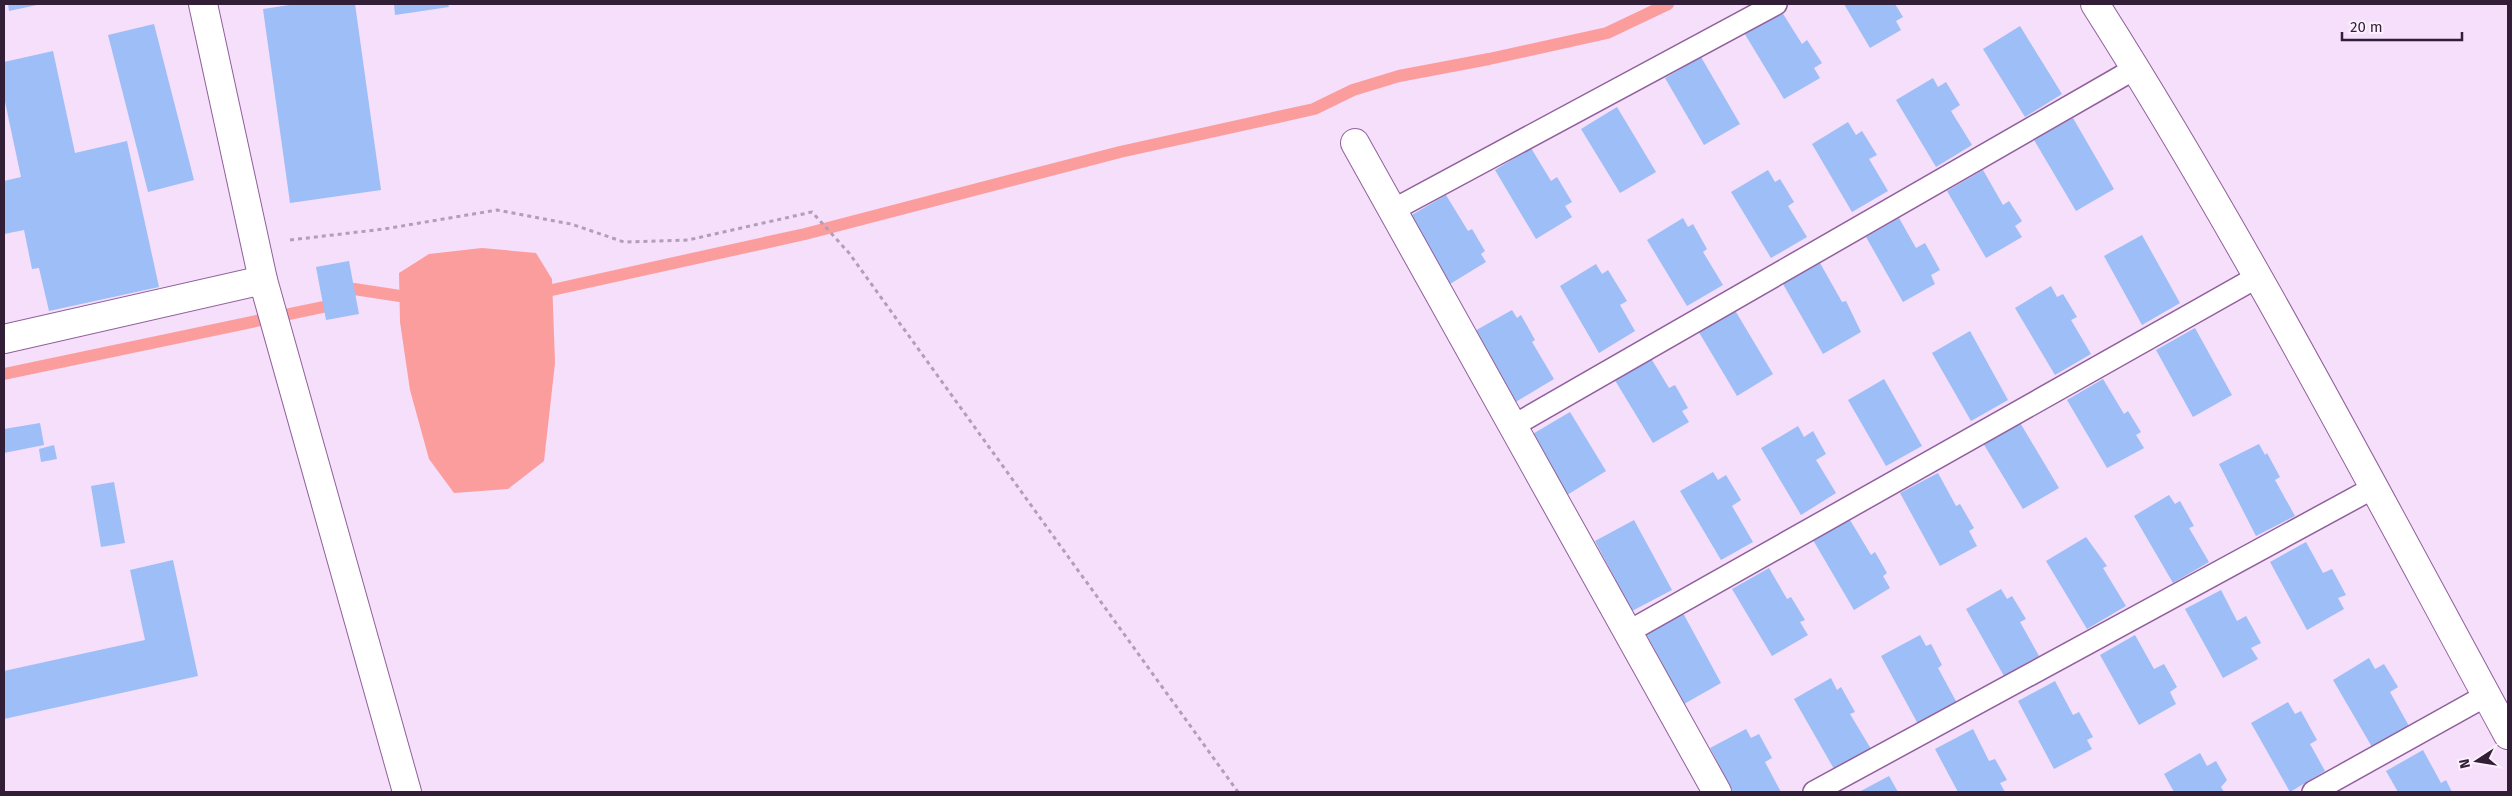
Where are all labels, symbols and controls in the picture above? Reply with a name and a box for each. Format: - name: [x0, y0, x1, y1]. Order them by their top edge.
- scale bar: [2342, 10, 2462, 42]
- text: 20 m: [2350, 18, 2383, 36]
- north arrow: [2452, 736, 2502, 786]
- text: N: [2455, 757, 2474, 770]

